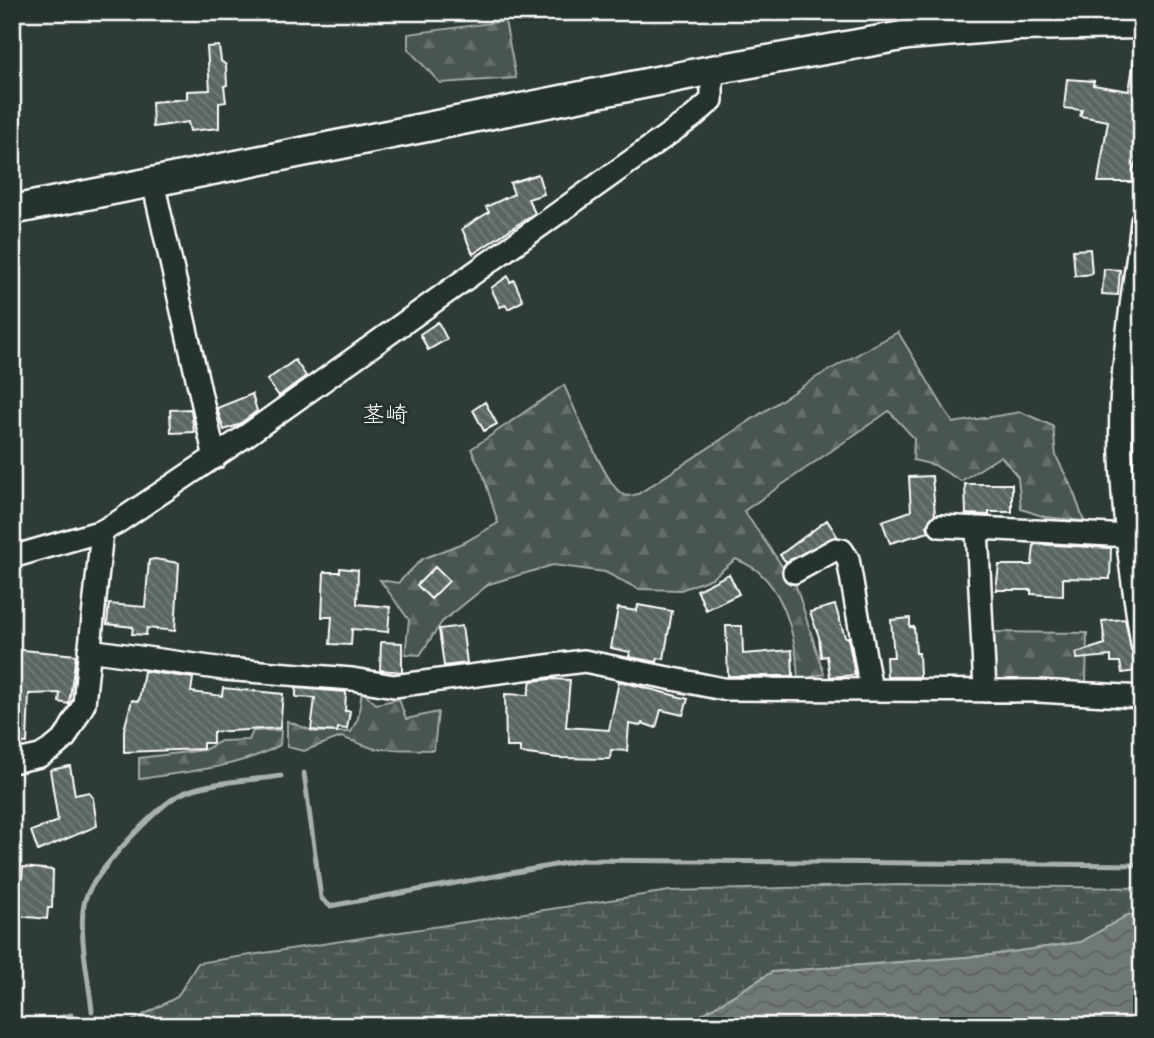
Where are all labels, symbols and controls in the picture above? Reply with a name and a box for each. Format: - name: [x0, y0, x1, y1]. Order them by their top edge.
- district label: 茎崎: [362, 395, 408, 430]

